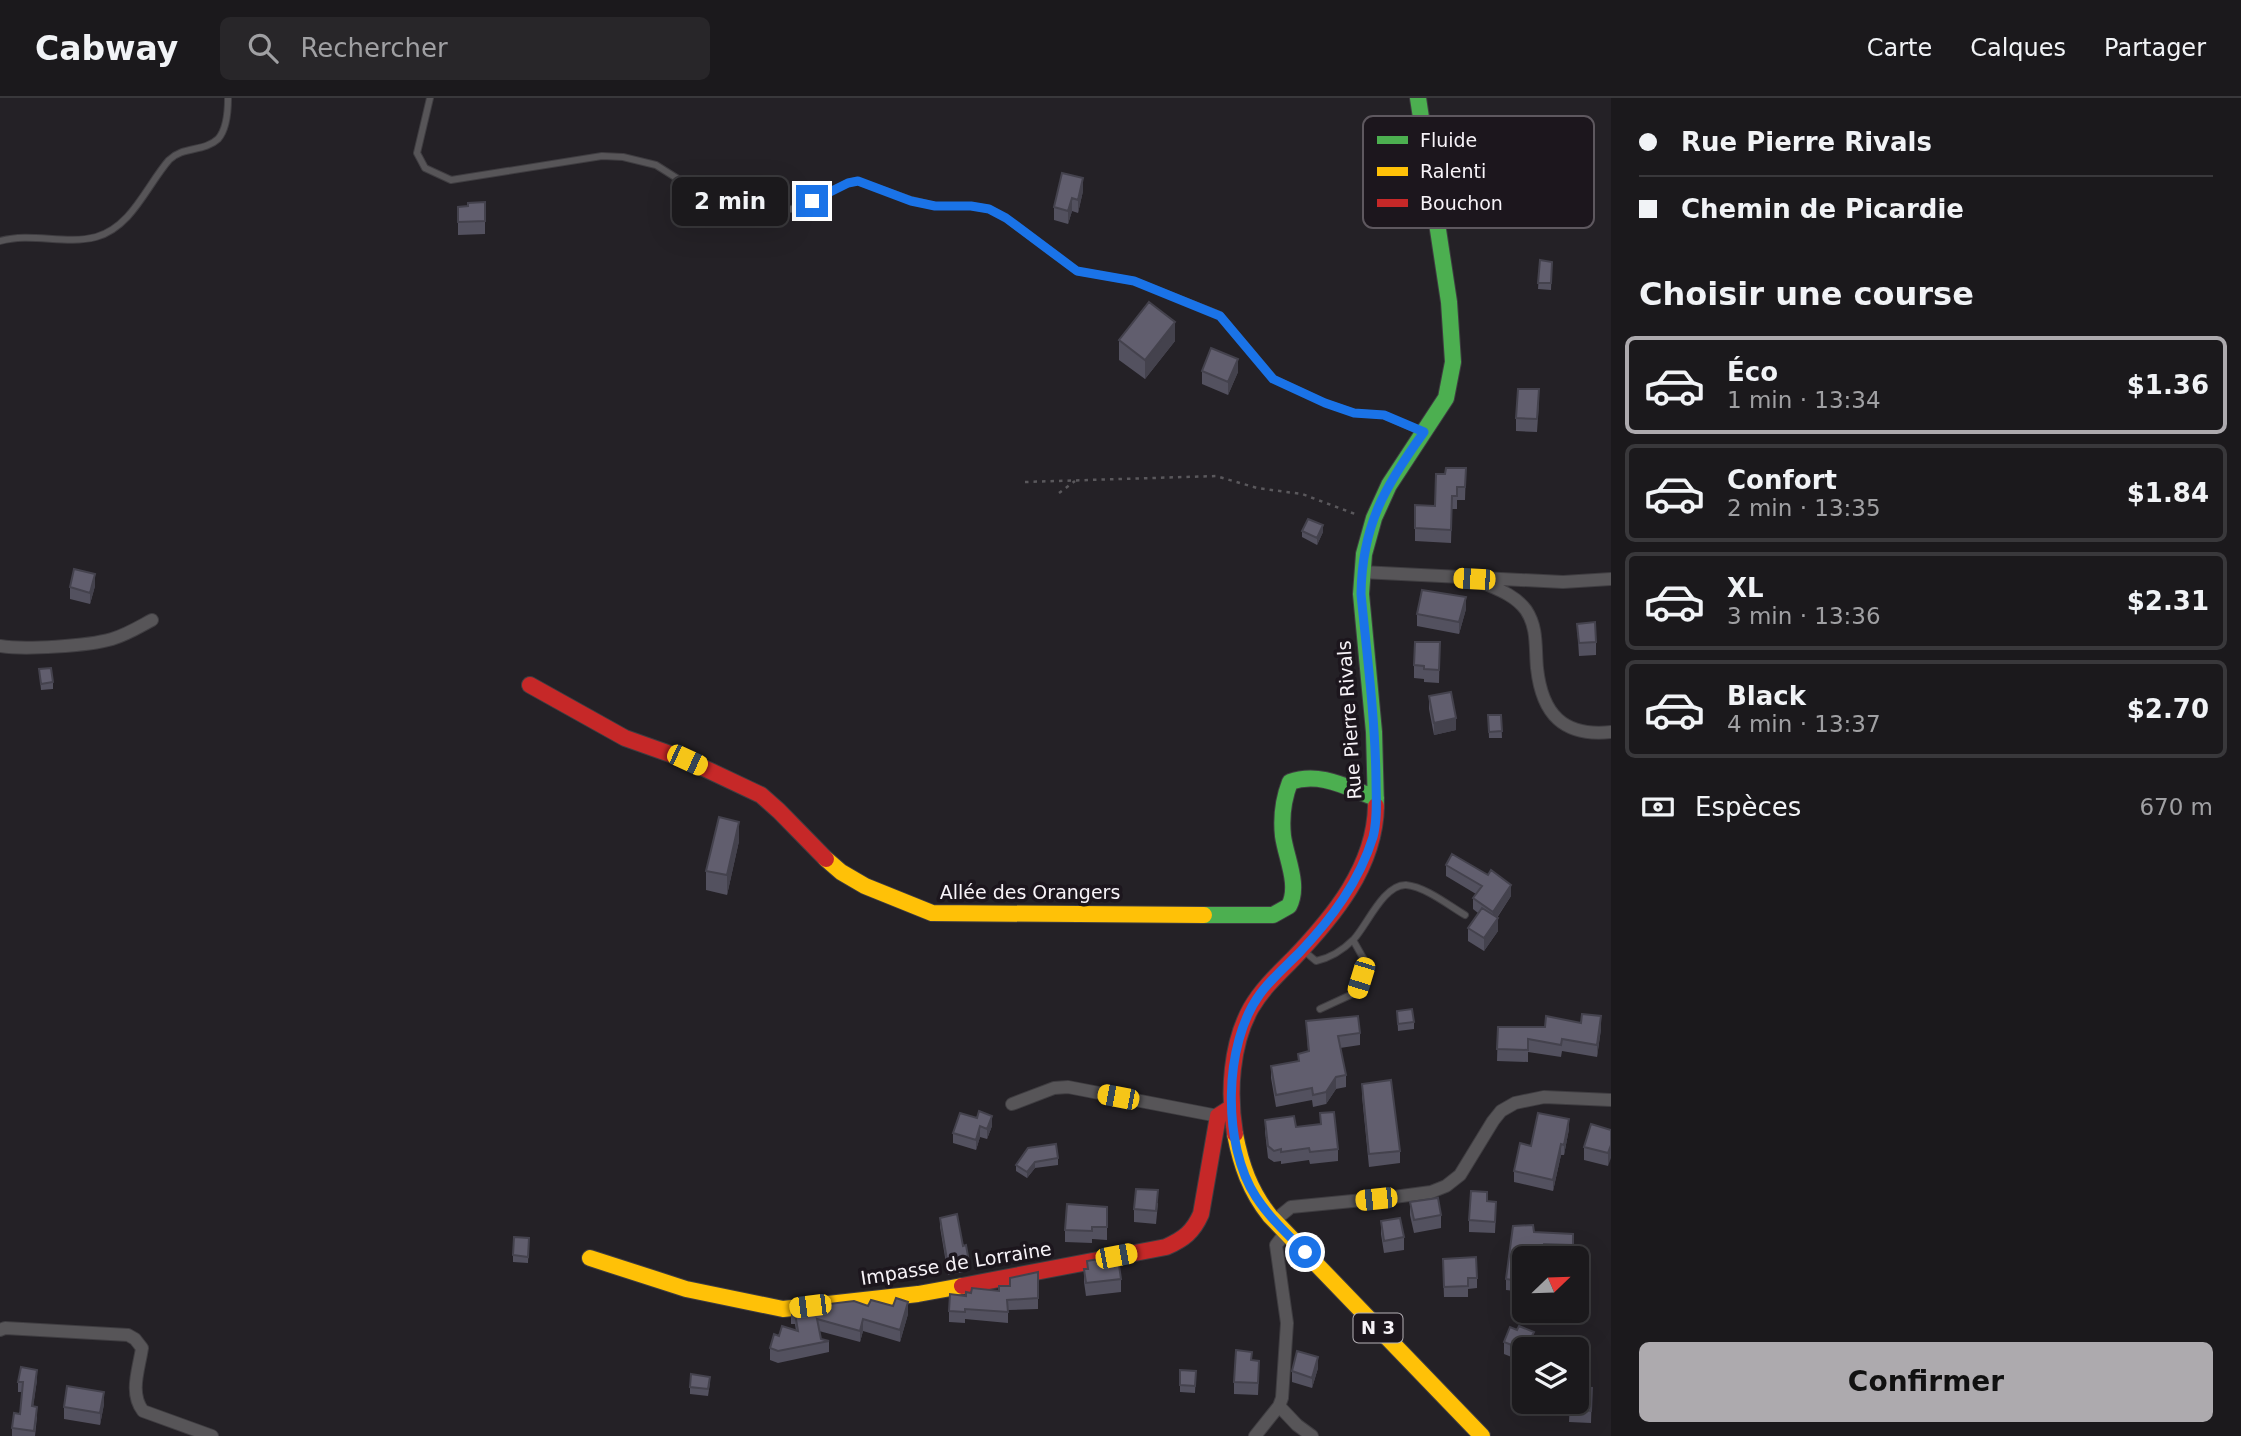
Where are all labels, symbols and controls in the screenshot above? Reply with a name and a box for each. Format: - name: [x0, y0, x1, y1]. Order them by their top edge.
- search box: [220, 17, 710, 80]
- text: Cabway: [35, 29, 178, 68]
- icon: search: [244, 29, 282, 67]
- text: Rechercher: [300, 33, 448, 63]
- text: Carte: [1867, 34, 1932, 62]
- text: Calques: [1970, 34, 2066, 62]
- text: Partager: [2104, 34, 2206, 62]
- legend: [1363, 116, 1594, 228]
- text: Rue Pierre Rivals: [1681, 127, 1932, 157]
- text: Fluide: [1420, 129, 1477, 151]
- text: Ralenti: [1420, 160, 1486, 182]
- callout: 2 min: [672, 176, 788, 226]
- route end: [796, 185, 828, 217]
- text: 2 min: [694, 188, 766, 214]
- text: Bouchon: [1420, 192, 1503, 214]
- text: Chemin de Picardie: [1681, 194, 1964, 224]
- text: Choisir une course: [1639, 275, 1974, 313]
- icon: car: [1643, 354, 1706, 417]
- text: Éco: [1727, 357, 1778, 387]
- text: $1.36: [2127, 370, 2209, 400]
- text: 1 min · 13:34: [1727, 387, 1881, 413]
- icon: car: [1643, 462, 1706, 525]
- text: Confort: [1727, 465, 1837, 495]
- text: $1.84: [2127, 478, 2209, 508]
- text: 2 min · 13:35: [1727, 495, 1881, 521]
- car: [1453, 567, 1496, 591]
- icon: car: [1643, 570, 1706, 633]
- text: XL: [1727, 573, 1764, 603]
- text: $2.31: [2127, 586, 2209, 616]
- text: 3 min · 13:36: [1727, 603, 1881, 629]
- street label: Rue Pierre Rivals: [1332, 640, 1366, 800]
- icon: car: [1643, 678, 1706, 741]
- text: Black: [1727, 681, 1806, 711]
- text: $2.70: [2127, 694, 2209, 724]
- text: 4 min · 13:37: [1727, 711, 1881, 737]
- car: [664, 742, 711, 778]
- icon: cash: [1639, 788, 1677, 826]
- text: Espèces: [1695, 792, 1801, 822]
- text: 670 m: [2139, 794, 2213, 820]
- street label: Allée des Orangers: [940, 881, 1120, 903]
- car: [1345, 955, 1378, 1001]
- car: [1096, 1083, 1141, 1111]
- car: [1355, 1186, 1398, 1212]
- route start: [1289, 1236, 1321, 1268]
- street label: Impasse de Lorraine: [859, 1237, 1053, 1289]
- car: [1094, 1242, 1139, 1270]
- north arrow: [1512, 1246, 1589, 1323]
- map controls: [1512, 1246, 1589, 1414]
- car: [788, 1293, 833, 1319]
- road number: N 3: [1354, 1314, 1402, 1343]
- button: layers: [1512, 1337, 1589, 1414]
- button: Confirmer: [1639, 1342, 2213, 1422]

